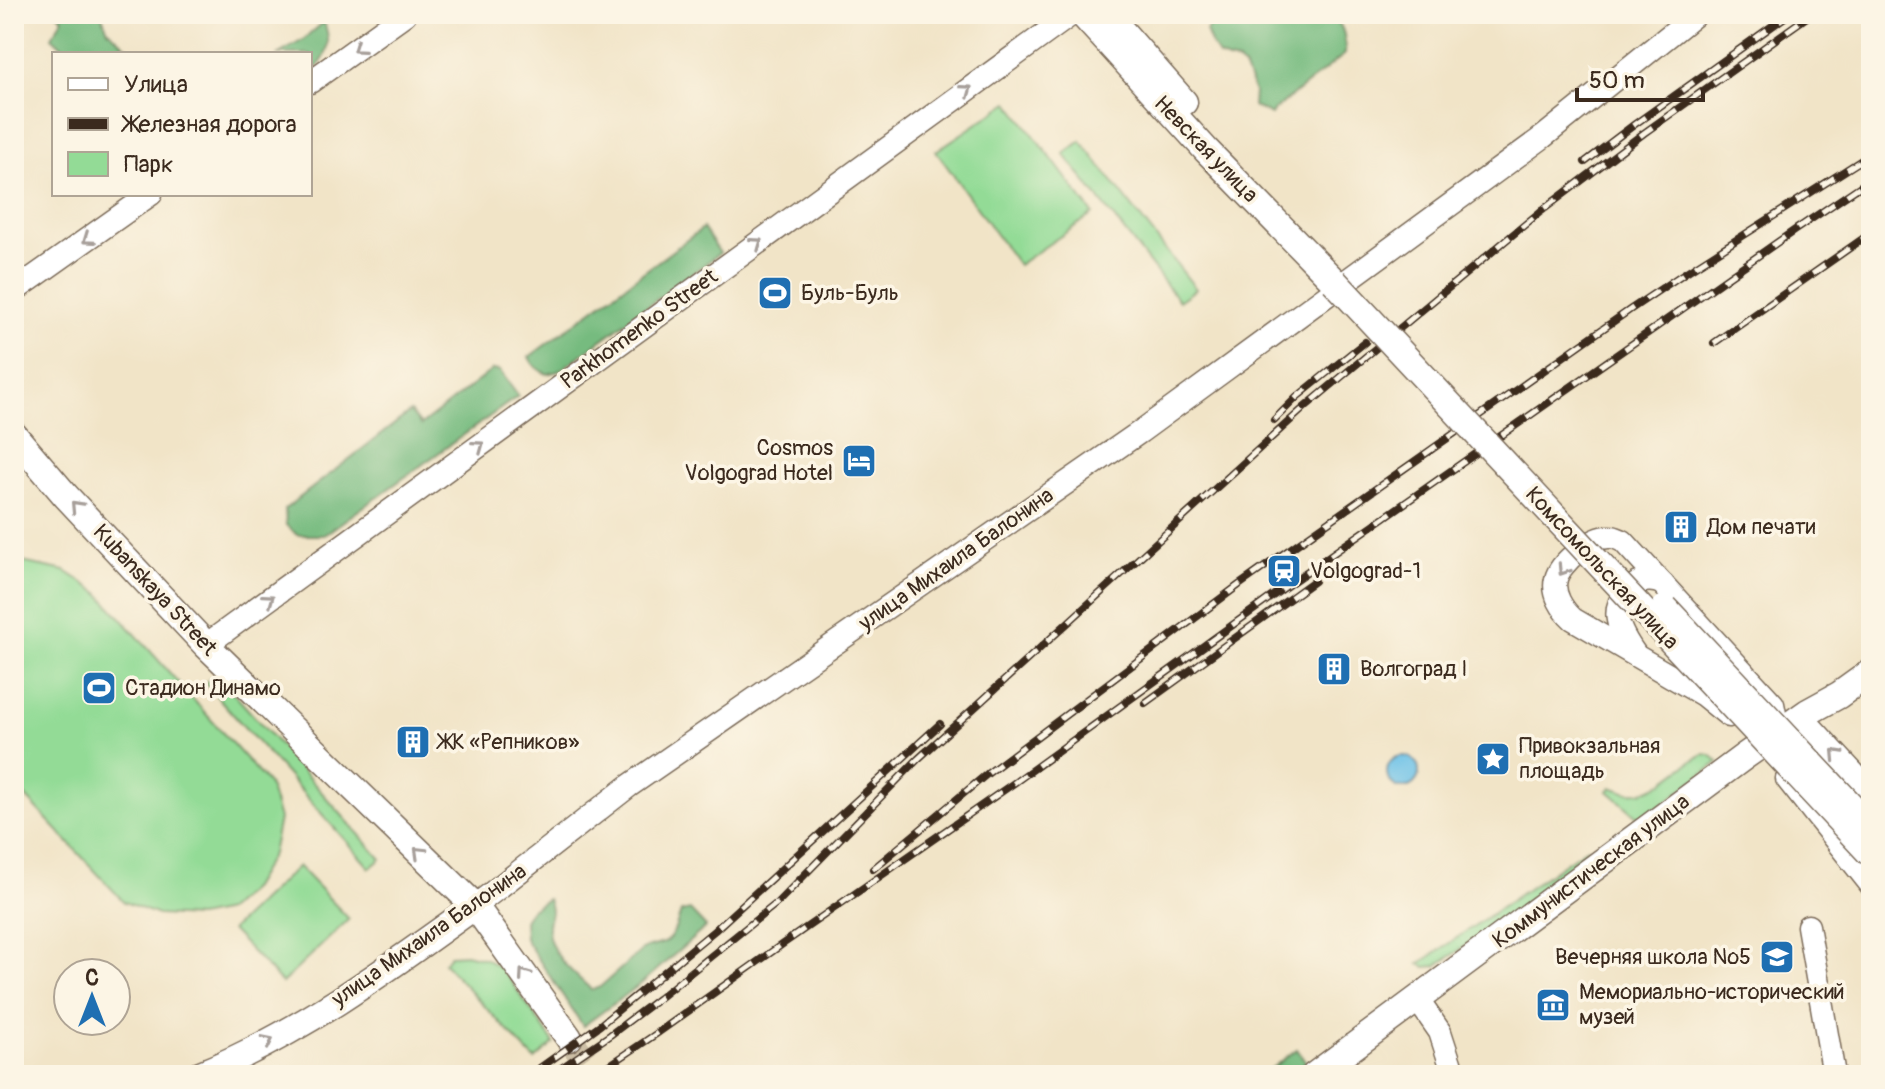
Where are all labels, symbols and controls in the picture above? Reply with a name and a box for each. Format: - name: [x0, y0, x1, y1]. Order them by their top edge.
- one-way arrow: [352, 38, 366, 53]
- legend: [52, 52, 312, 196]
- scale bar: [1577, 52, 1703, 102]
- text: 50 m: [1589, 66, 1645, 95]
- text: Улица: [124, 70, 188, 99]
- one-way arrow: [959, 86, 973, 100]
- street label: Невская улица: [1148, 90, 1264, 208]
- text: Железная дорога: [120, 110, 297, 139]
- text: Парк: [124, 150, 173, 179]
- one-way arrow: [82, 229, 96, 244]
- one-way arrow: [748, 239, 763, 253]
- street label: Parkhomenko Street: [555, 262, 723, 396]
- sports icon: Буль-Буль: [756, 274, 794, 312]
- place label: Буль-Буль: [801, 279, 899, 307]
- place label: Cosmos Volgograd Hotel: [684, 434, 833, 487]
- one-way arrow: [470, 441, 485, 456]
- hotel icon: Cosmos Volgograd Hotel: [840, 442, 878, 480]
- street label: улица Михаила Балонина: [852, 481, 1059, 637]
- street label: Комсомольская улица: [1519, 481, 1685, 655]
- one-way arrow: [70, 501, 85, 515]
- building icon: Дом печати: [1662, 508, 1700, 546]
- place label: Дом печати: [1706, 513, 1816, 541]
- street label: Kubanskaya Street: [87, 518, 223, 662]
- station icon: Volgograd-1: [1265, 552, 1303, 590]
- place label: Volgograd-1: [1310, 557, 1421, 585]
- one-way arrow: [1558, 561, 1573, 576]
- one-way arrow: [260, 594, 274, 609]
- building icon: Волгоград I: [1315, 650, 1353, 688]
- place label: Волгоград I: [1360, 655, 1467, 683]
- sports icon: Стадион Динамо: [80, 669, 118, 707]
- place label: Стадион Динамо: [125, 674, 281, 702]
- building icon: ЖК «Репников»: [394, 723, 432, 761]
- place label: ЖК «Репников»: [436, 728, 579, 756]
- place label: Привокзальная площадь: [1519, 732, 1660, 785]
- place icon: Привокзальная площадь: [1474, 740, 1512, 778]
- one-way arrow: [1831, 749, 1845, 764]
- street label: Коммунистическая улица: [1487, 788, 1695, 954]
- one-way arrow: [414, 847, 428, 861]
- street label: улица Михаила Балонина: [325, 857, 532, 1013]
- school or university icon: Вечерняя школа №5: [1758, 938, 1796, 976]
- place label: Вечерняя школа №5: [1555, 943, 1751, 971]
- north arrow: [52, 957, 132, 1037]
- text: С: [85, 964, 99, 992]
- one-way arrow: [519, 969, 534, 983]
- place label: Мемориально-исторический музей: [1579, 978, 1845, 1031]
- museum icon: Мемориально-исторический музей: [1534, 986, 1572, 1024]
- one-way arrow: [259, 1035, 274, 1050]

